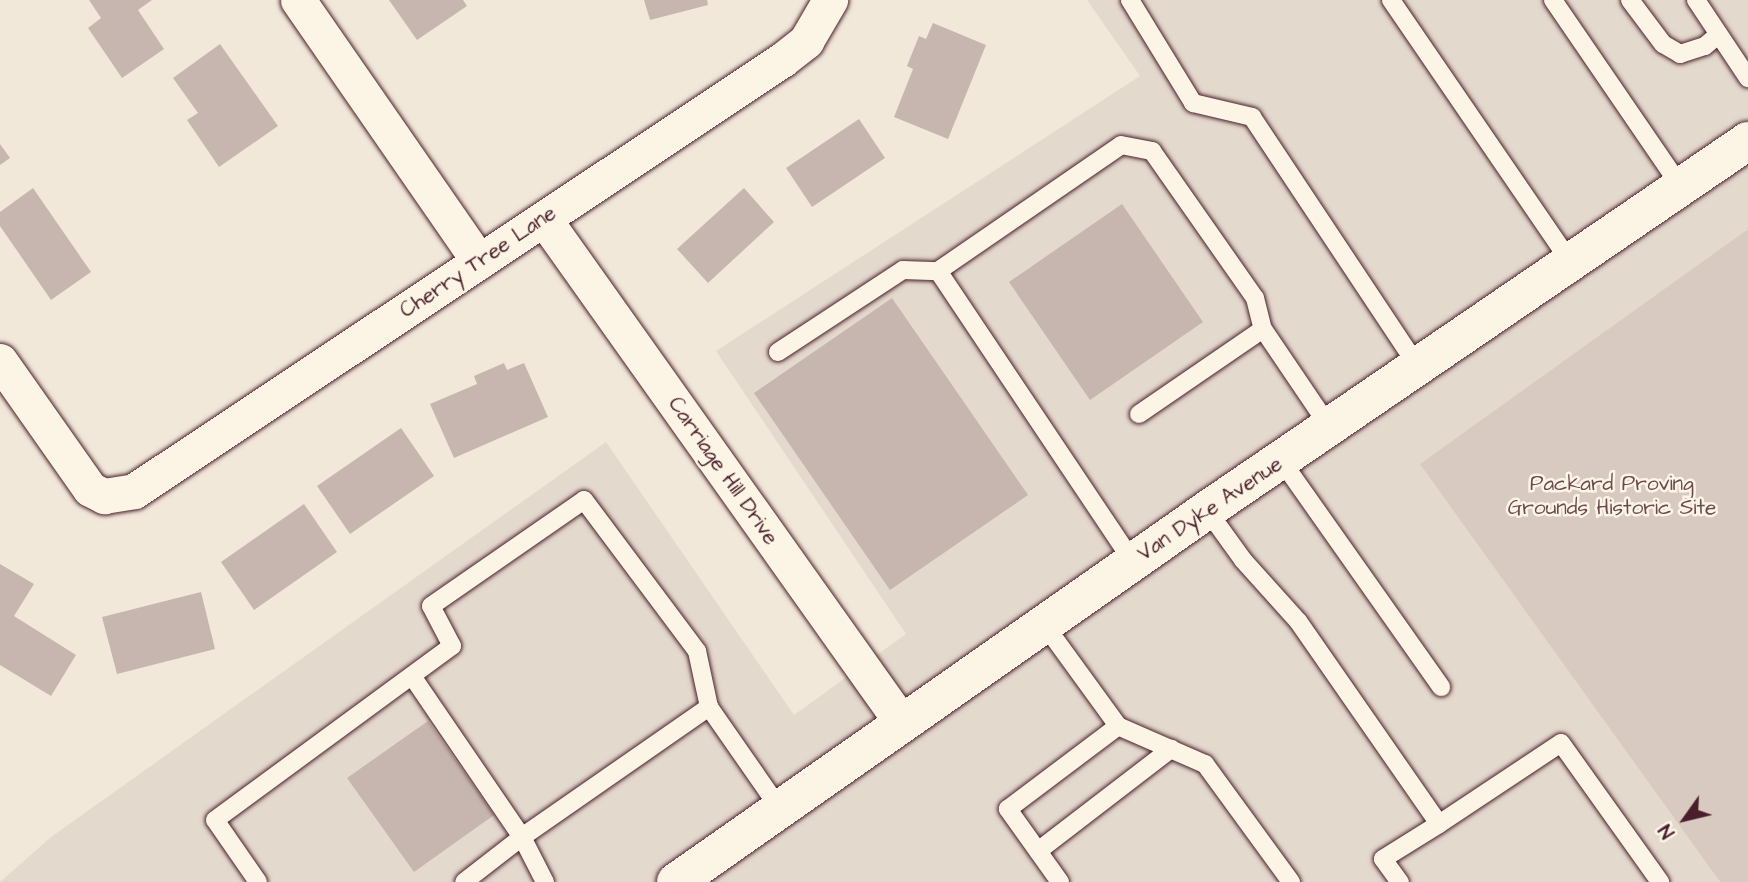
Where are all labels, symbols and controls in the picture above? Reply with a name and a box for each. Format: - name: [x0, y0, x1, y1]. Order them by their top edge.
- street label: Cherry Tree Lane: [395, 200, 561, 324]
- street label: Carriage Hill Drive: [663, 392, 783, 550]
- street label: Van Dyke Avenue: [1133, 451, 1287, 567]
- park label: Packard Proving Grounds Historic Site: [1508, 471, 1716, 521]
- north arrow: [1650, 784, 1720, 854]
- text: N: [1653, 819, 1682, 844]

